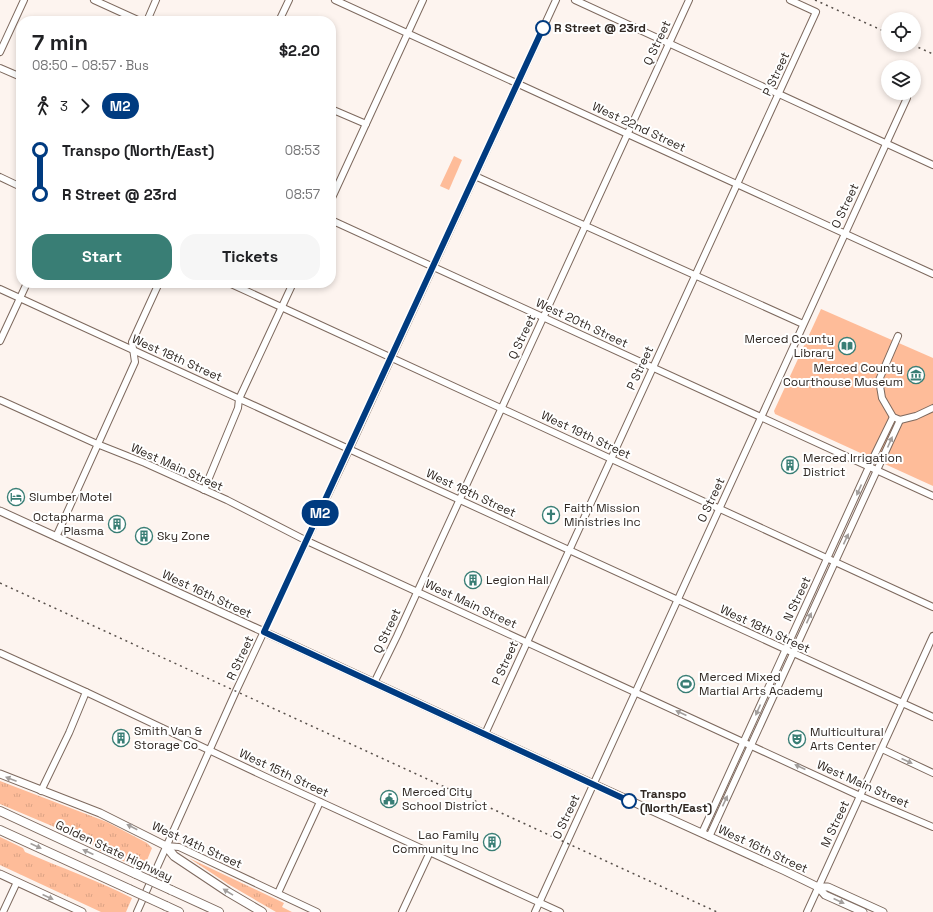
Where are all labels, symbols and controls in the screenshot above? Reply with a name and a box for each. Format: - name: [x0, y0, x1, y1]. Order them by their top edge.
- map controls: [881, 12, 921, 100]
- button: locate: [881, 12, 921, 52]
- street label: Q Street: [640, 18, 674, 68]
- marker: R Street @ 23rd: [535, 20, 551, 36]
- place label: R Street @ 23rd: [554, 20, 646, 36]
- text: 7 min: [32, 28, 88, 56]
- text: $2.20: [279, 41, 320, 60]
- street label: P Street: [759, 49, 793, 99]
- text: 08:50 – 08:57 · Bus: [32, 57, 149, 74]
- button: layers: [881, 60, 921, 100]
- icon: walk: [32, 95, 54, 117]
- icon: forward: [74, 95, 96, 117]
- text: M2: [110, 97, 131, 115]
- text: 3: [60, 98, 68, 115]
- street label: West 22nd Street: [590, 98, 688, 156]
- text: Transpo (North/East): [62, 141, 214, 160]
- text: 08:53: [285, 142, 320, 159]
- street label: O Street: [828, 181, 862, 231]
- text: R Street @ 23rd: [62, 185, 177, 204]
- text: 08:57: [285, 186, 320, 203]
- button: Start: [32, 234, 172, 280]
- button: Tickets: [180, 234, 320, 280]
- street label: West 20th Street: [533, 295, 631, 351]
- street label: Q Street: [505, 312, 539, 362]
- street label: West 18th Street: [129, 331, 225, 385]
- place label: Merced County Library: [745, 331, 834, 361]
- library icon: Merced County Library: [837, 336, 857, 356]
- street label: P Street: [623, 343, 657, 393]
- place label: Merced County Courthouse Museum: [783, 360, 903, 390]
- museum icon: Merced County Courthouse Museum: [906, 365, 926, 385]
- street label: West 19th Street: [539, 407, 633, 463]
- one-way arrow: [887, 437, 893, 448]
- street label: West Main Street: [128, 439, 226, 495]
- place label: Merced Irrigation District: [803, 450, 902, 480]
- building icon: Merced Irrigation District: [780, 455, 800, 475]
- street label: West 18th Street: [424, 465, 518, 521]
- street label: O Street: [694, 475, 728, 525]
- one-way arrow: [855, 485, 861, 497]
- hotel icon: Slumber Motel: [6, 487, 26, 507]
- place label: Slumber Motel: [29, 489, 112, 505]
- line badge: M2: [302, 500, 338, 526]
- place label: Faith Mission Ministries Inc: [564, 500, 641, 530]
- text: M2: [310, 504, 330, 522]
- church icon: Faith Mission Ministries Inc: [541, 505, 561, 525]
- place label: Octapharma Plasma: [33, 509, 104, 539]
- building icon: Octapharma Plasma: [107, 514, 127, 534]
- building icon: Sky Zone: [134, 526, 154, 546]
- place label: Sky Zone: [157, 528, 210, 544]
- one-way arrow: [843, 534, 849, 545]
- street label: West 16th Street: [160, 566, 254, 622]
- building icon: Legion Hall: [463, 570, 483, 590]
- place label: Legion Hall: [486, 572, 549, 588]
- street label: N Street: [780, 574, 814, 624]
- street label: West Main Street: [423, 576, 519, 632]
- street label: West 18th Street: [718, 601, 812, 657]
- street label: Q Street: [370, 606, 404, 656]
- one-way arrow: [806, 612, 812, 624]
- street label: R Street: [223, 633, 257, 683]
- street label: P Street: [488, 638, 522, 688]
- place label: Merced Mixed Martial Arts Academy: [699, 669, 823, 699]
- sports icon: Merced Mixed Martial Arts Academy: [676, 674, 696, 694]
- one-way arrow: [754, 705, 760, 717]
- one-way arrow: [676, 710, 687, 716]
- place label: Smith Van & Storage Co: [134, 723, 202, 753]
- place label: Multicultural Arts Center: [810, 724, 884, 754]
- building icon: Smith Van & Storage Co: [111, 728, 131, 748]
- theatre icon: Multicultural Arts Center: [787, 729, 807, 749]
- street label: West 15th Street: [237, 745, 331, 801]
- street label: West Main Street: [814, 756, 912, 812]
- one-way arrow: [902, 758, 913, 764]
- one-way arrow: [793, 764, 805, 770]
- one-way arrow: [5, 775, 17, 781]
- place label: Merced City School District: [402, 784, 487, 814]
- place label: Transpo (North/East): [640, 786, 713, 816]
- public building icon: Merced City School District: [379, 789, 399, 809]
- street label: O Street: [549, 792, 583, 842]
- marker: Transpo (North/East): [621, 793, 637, 809]
- one-way arrow: [722, 796, 728, 807]
- street label: M Street: [817, 798, 853, 850]
- street label: Golden State Highway: [53, 817, 175, 885]
- street label: West 14th Street: [149, 818, 245, 872]
- street label: West 16th Street: [716, 821, 810, 877]
- one-way arrow: [126, 824, 138, 831]
- place label: Lao Family Community Inc: [392, 827, 479, 857]
- building icon: Lao Family Community Inc: [482, 832, 502, 852]
- one-way arrow: [30, 844, 42, 850]
- one-way arrow: [82, 849, 94, 855]
- one-way arrow: [223, 888, 233, 896]
- one-way arrow: [43, 894, 55, 900]
- one-way arrow: [834, 898, 845, 904]

